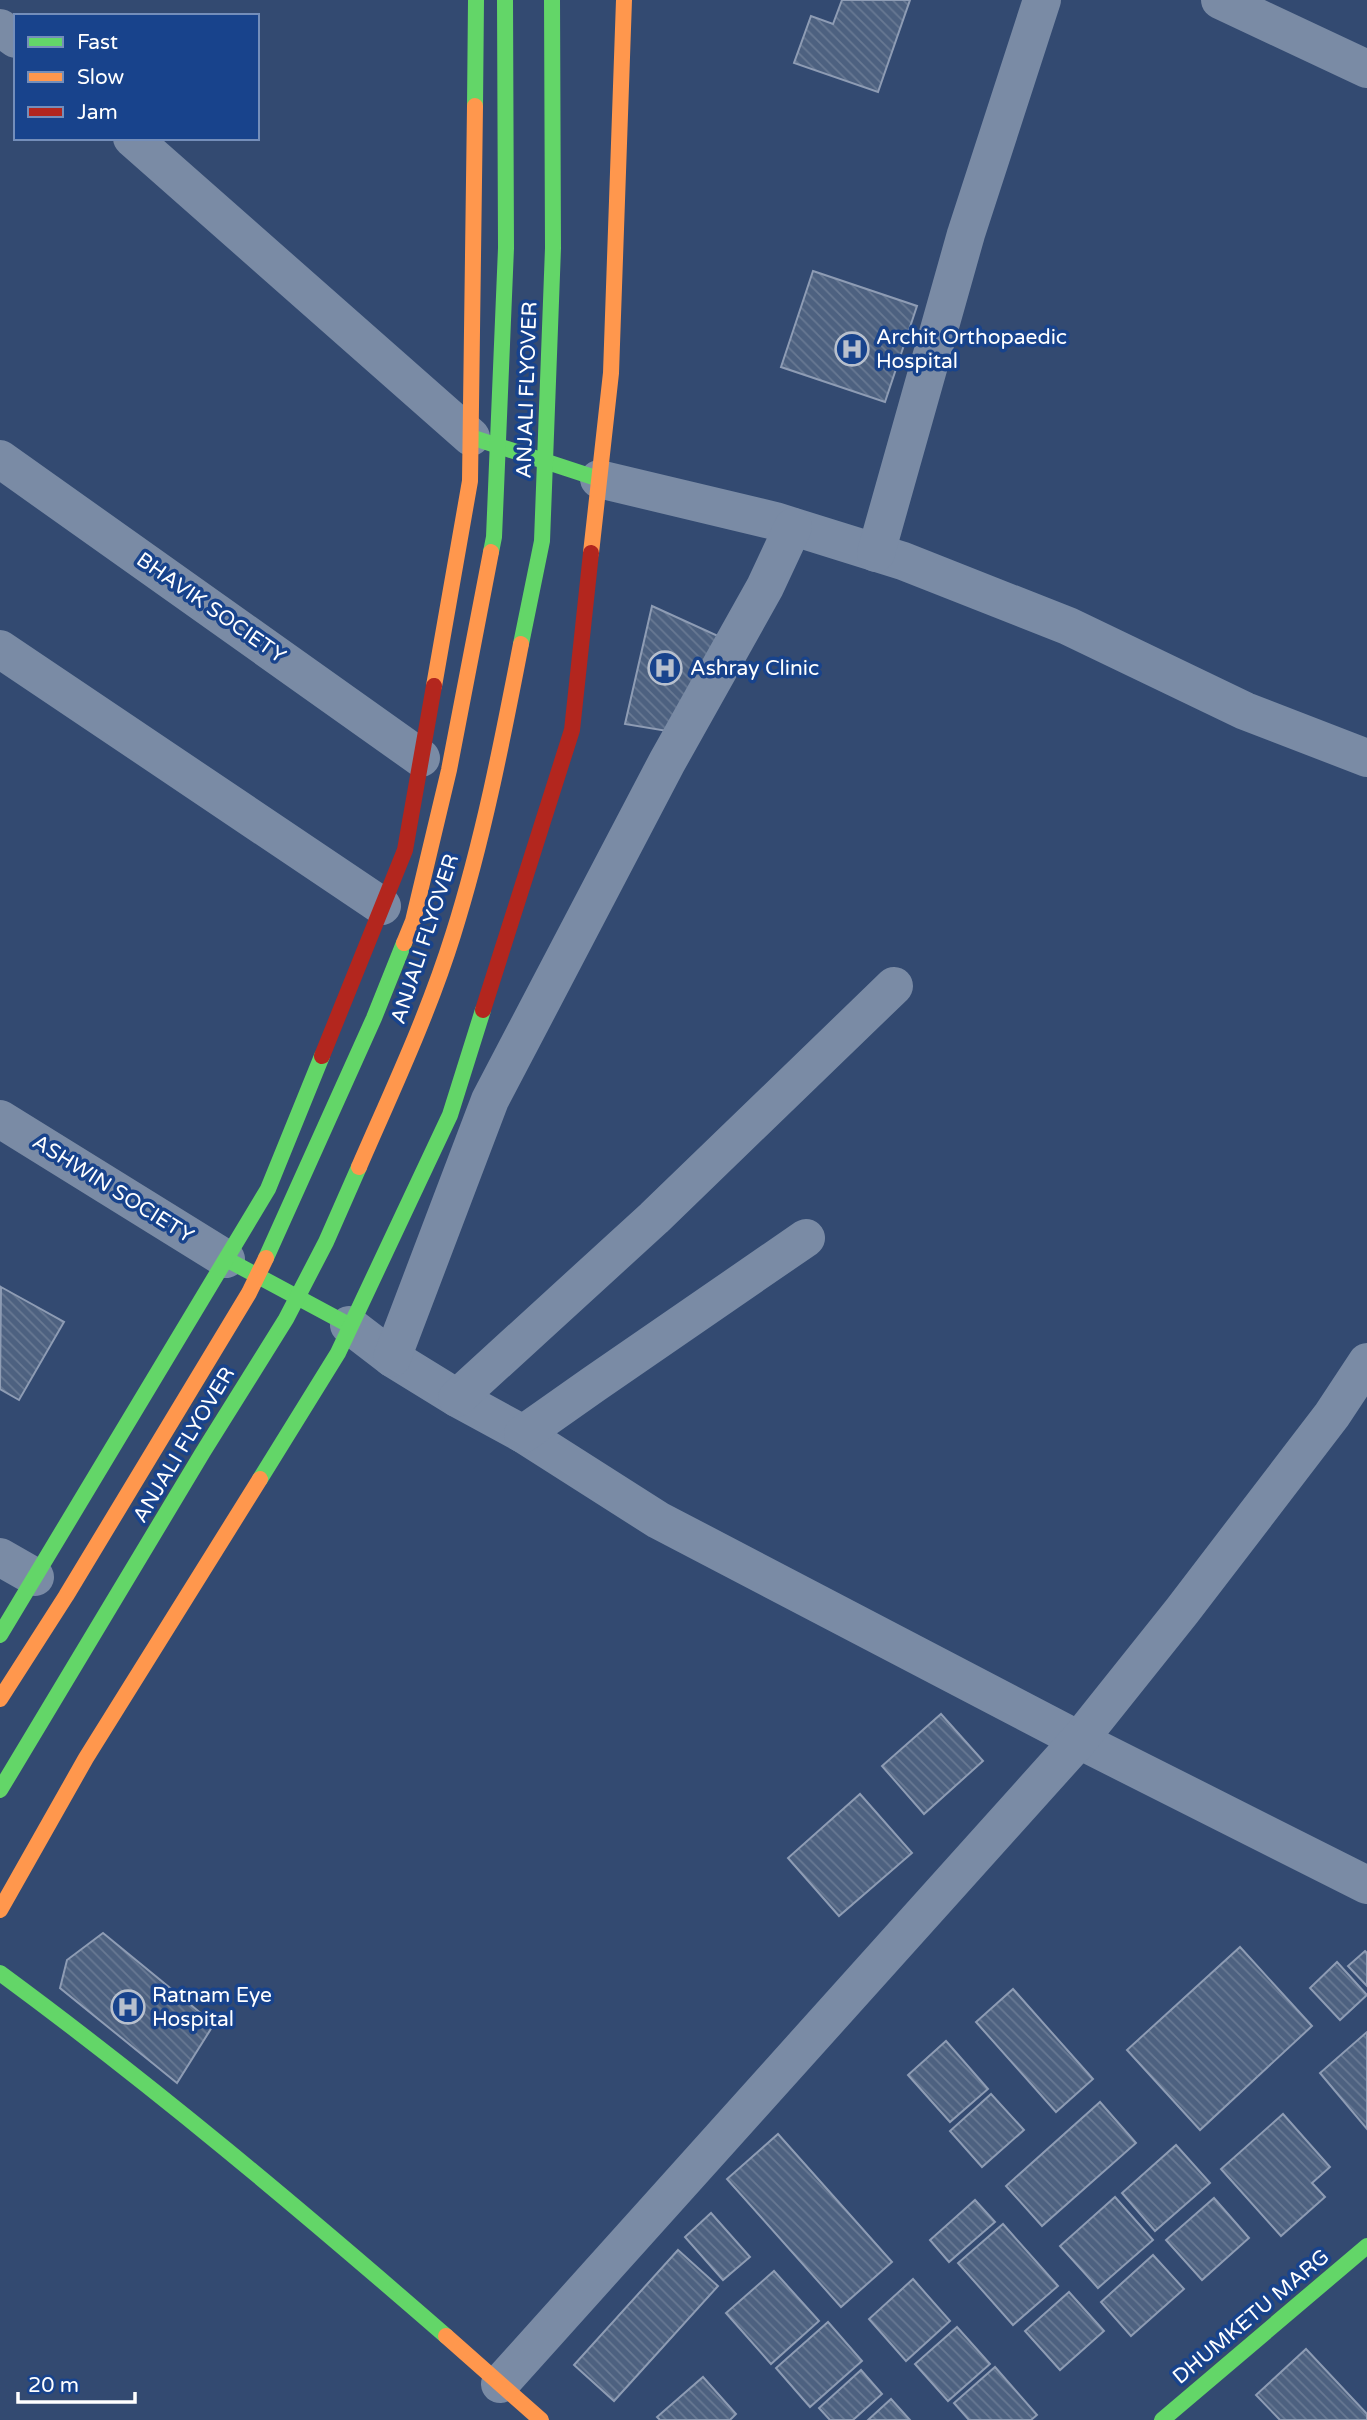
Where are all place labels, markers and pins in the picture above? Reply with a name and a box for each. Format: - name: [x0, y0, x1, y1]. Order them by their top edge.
- place label: Archit Orthopaedic Hospital: [876, 325, 1067, 374]
- hospital icon: Archit Orthopaedic Hospital: [833, 330, 871, 368]
- hospital icon: Ashray Clinic: [646, 649, 684, 687]
- place label: Ashray Clinic: [690, 656, 819, 681]
- place label: Ratnam Eye Hospital: [152, 1983, 272, 2032]
- hospital icon: Ratnam Eye Hospital: [109, 1988, 147, 2026]

